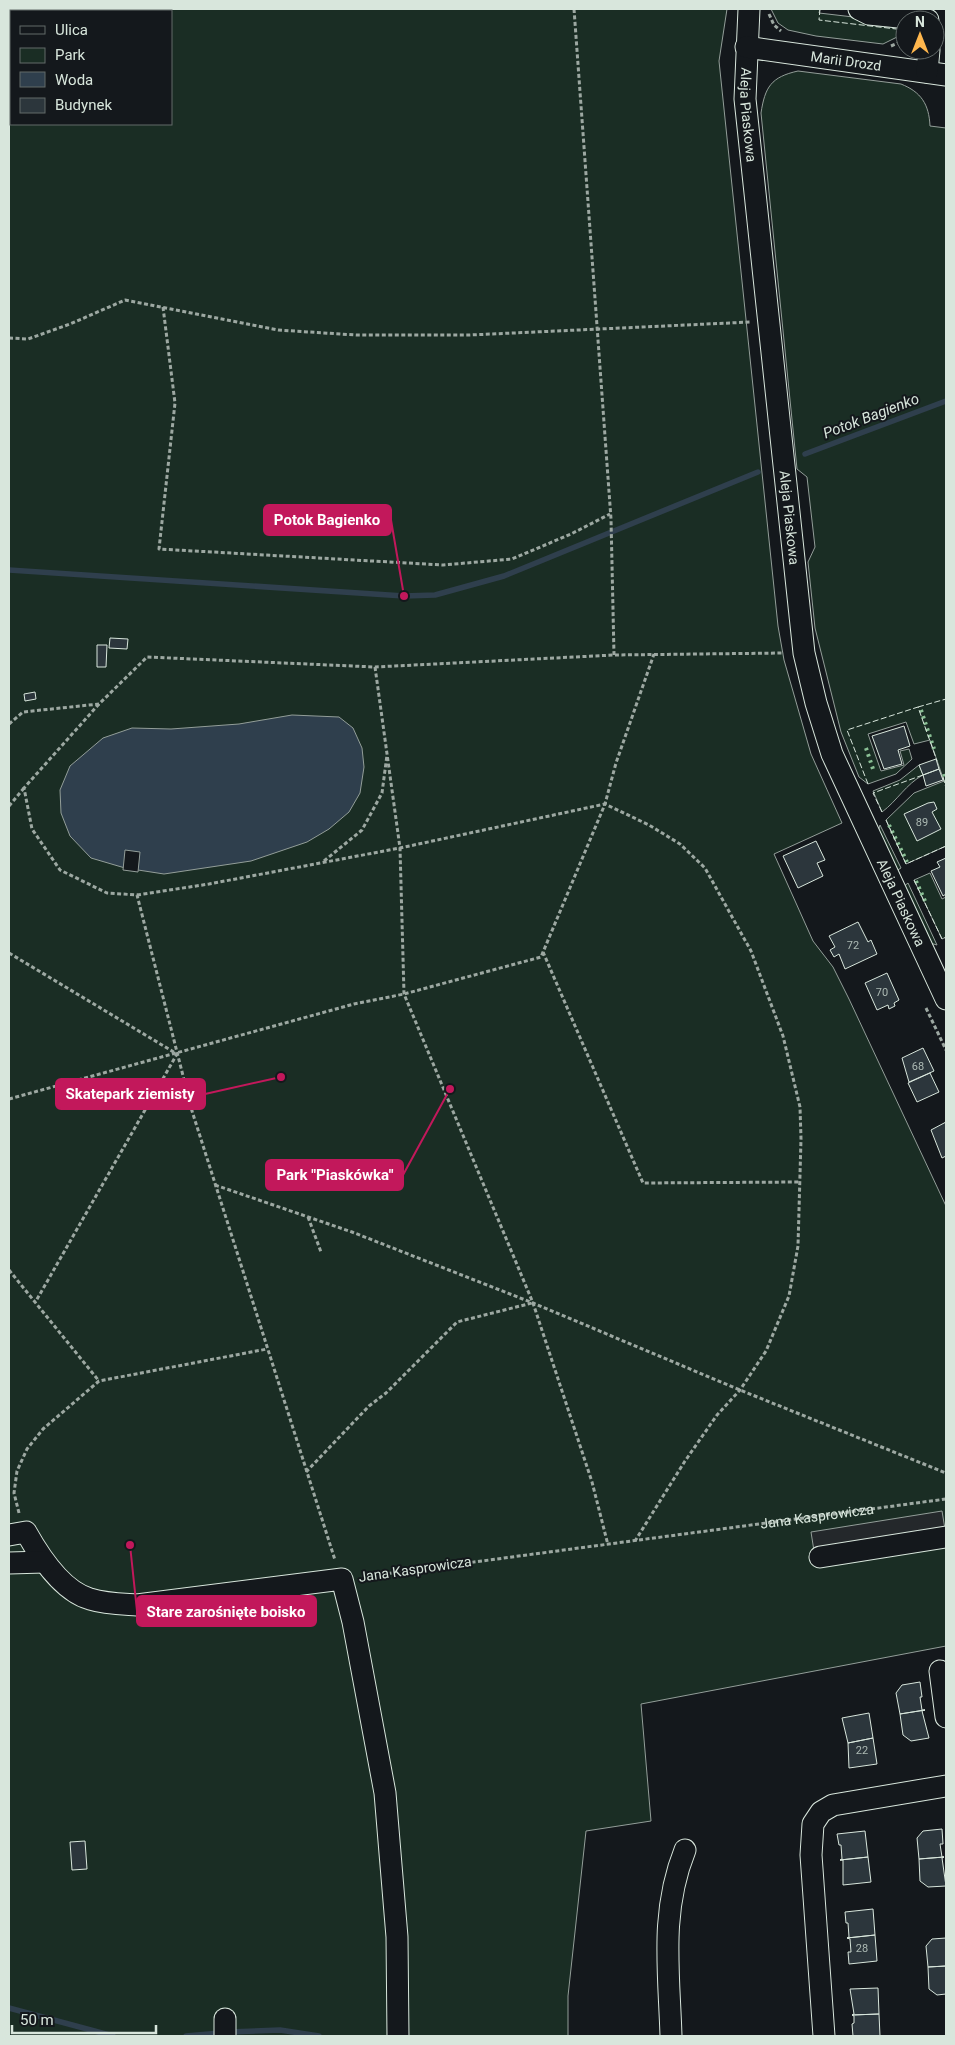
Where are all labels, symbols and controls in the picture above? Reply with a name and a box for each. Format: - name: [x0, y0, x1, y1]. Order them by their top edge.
- legend: [10, 10, 172, 125]
- north arrow: [895, 10, 945, 60]
- text: N: [915, 14, 925, 30]
- text: Ulica: [55, 21, 88, 39]
- text: Park: [55, 46, 86, 64]
- street label: Marii Drozd: [810, 48, 882, 74]
- street label: Aleja Piaskowa: [737, 67, 760, 163]
- text: Woda: [55, 71, 93, 89]
- text: Budynek: [55, 96, 112, 114]
- water label: Potok Bagienko: [820, 389, 922, 443]
- street label: Aleja Piaskowa: [777, 470, 803, 566]
- callout: Potok Bagienko: [264, 505, 391, 535]
- text: Potok Bagienko: [274, 511, 380, 529]
- house number: 89: [916, 816, 928, 829]
- street label: Aleja Piaskowa: [874, 856, 928, 949]
- house number: 72: [847, 939, 859, 952]
- house number: 70: [876, 986, 888, 999]
- house number: 68: [912, 1060, 924, 1073]
- callout: Skatepark ziemisty: [56, 1079, 205, 1109]
- text: Skatepark ziemisty: [65, 1085, 195, 1103]
- callout: Park "Piaskówka": [266, 1160, 403, 1190]
- text: Park "Piaskówka": [276, 1166, 394, 1184]
- street label: Jana Kasprowicza: [759, 1501, 875, 1532]
- street label: Jana Kasprowicza: [357, 1553, 473, 1585]
- callout: Stare zarośnięte boisko: [137, 1596, 316, 1626]
- text: Stare zarośnięte boisko: [146, 1603, 306, 1621]
- house number: 22: [856, 1744, 868, 1757]
- house number: 28: [856, 1942, 868, 1955]
- scale bar: [12, 2002, 156, 2034]
- text: 50 m: [20, 2011, 54, 2029]

